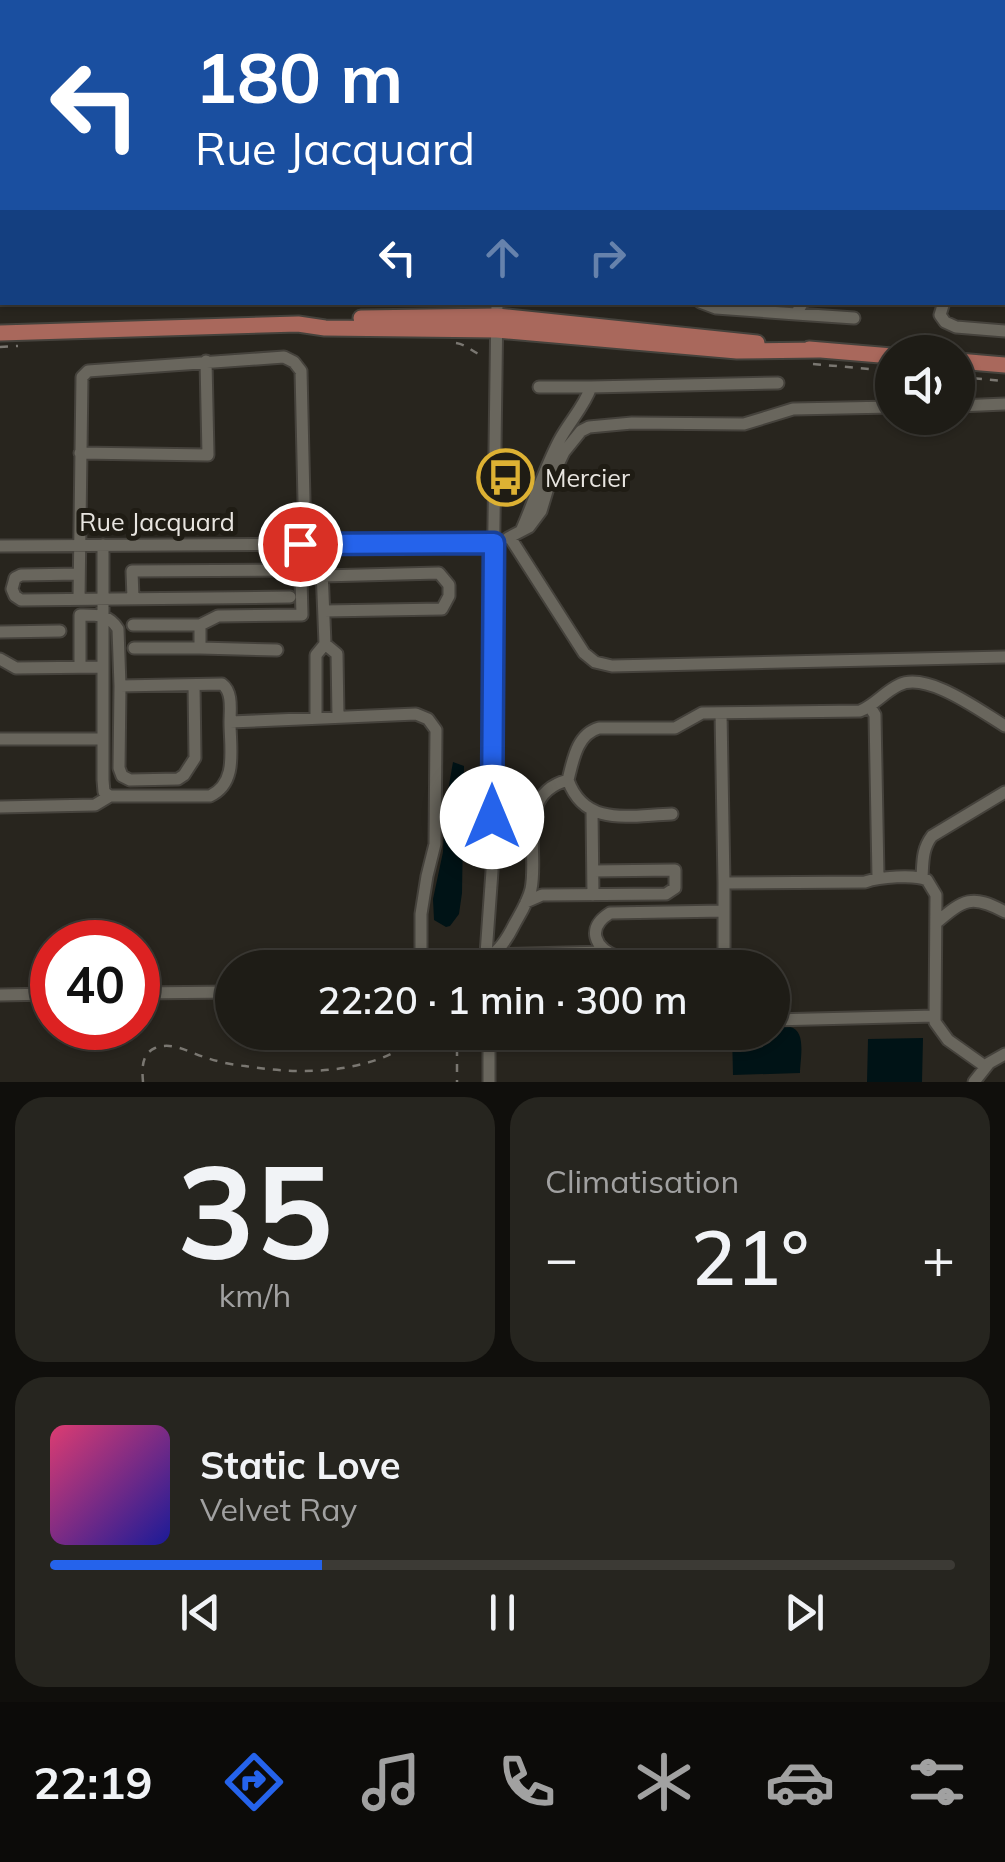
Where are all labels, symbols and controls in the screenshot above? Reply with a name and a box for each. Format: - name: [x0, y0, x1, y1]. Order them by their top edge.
- text: 180 m: [195, 33, 403, 121]
- icon: left: [30, 40, 160, 170]
- text: Rue Jacquard: [195, 120, 475, 176]
- icon: left: [370, 230, 425, 285]
- icon: ahead: [475, 230, 530, 285]
- icon: right: [580, 230, 635, 285]
- map controls: [875, 335, 975, 435]
- button: sound: [875, 335, 975, 435]
- bus stop icon: Mercier: [476, 448, 536, 508]
- place label: Mercier: [545, 462, 630, 493]
- pin: [258, 502, 343, 587]
- street label: Rue Jacquard: [79, 506, 235, 537]
- icon: arrive: [273, 517, 328, 572]
- position arrow: [440, 765, 544, 869]
- speed limit sign: 40: [30, 920, 160, 1050]
- text: 22:20 · 1 min · 300 m: [317, 976, 688, 1024]
- text: 35: [177, 1128, 333, 1292]
- text: Climatisation: [545, 1161, 739, 1201]
- text: 21°: [691, 1210, 809, 1304]
- text: −: [545, 1223, 578, 1292]
- text: +: [922, 1223, 955, 1292]
- text: km/h: [219, 1275, 291, 1315]
- text: Static Love: [200, 1441, 401, 1489]
- text: Velvet Ray: [200, 1489, 357, 1529]
- icon: previous: [173, 1585, 228, 1640]
- icon: pause: [475, 1585, 530, 1640]
- icon: next: [777, 1585, 832, 1640]
- icon: directions: [219, 1747, 289, 1817]
- icon: music: [356, 1747, 426, 1817]
- icon: phone: [492, 1747, 562, 1817]
- icon: climate: [629, 1747, 699, 1817]
- icon: car: [765, 1747, 835, 1817]
- icon: filters: [902, 1747, 972, 1817]
- text: 22:19: [33, 1754, 152, 1810]

